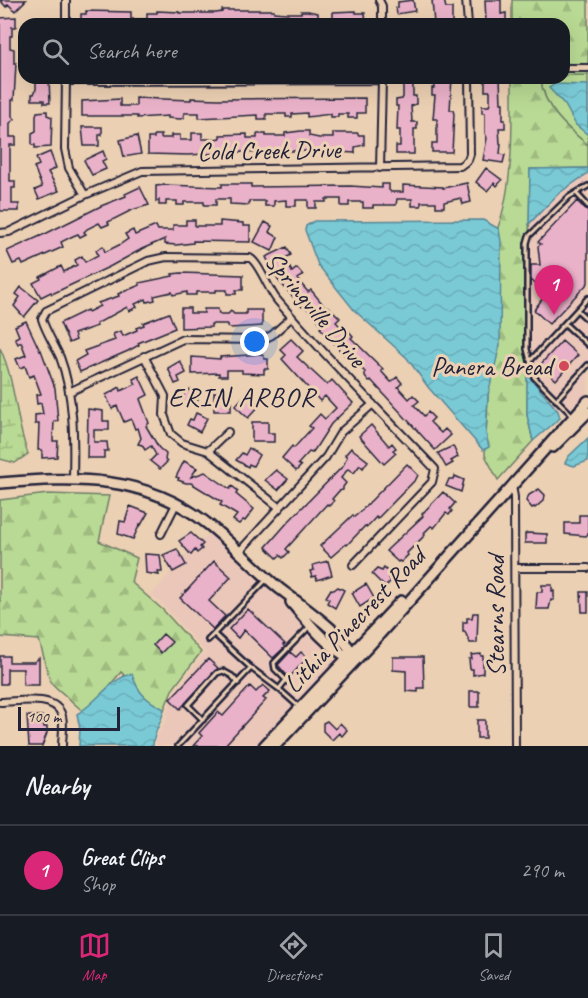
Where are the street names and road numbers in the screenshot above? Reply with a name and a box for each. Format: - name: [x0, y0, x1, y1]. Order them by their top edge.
- street label: Cold Creek Drive: [197, 133, 342, 168]
- street label: Springville Drive: [258, 245, 375, 375]
- street label: Lithia Pinecrest Road: [276, 538, 435, 700]
- street label: Stearns Road: [479, 552, 512, 677]

